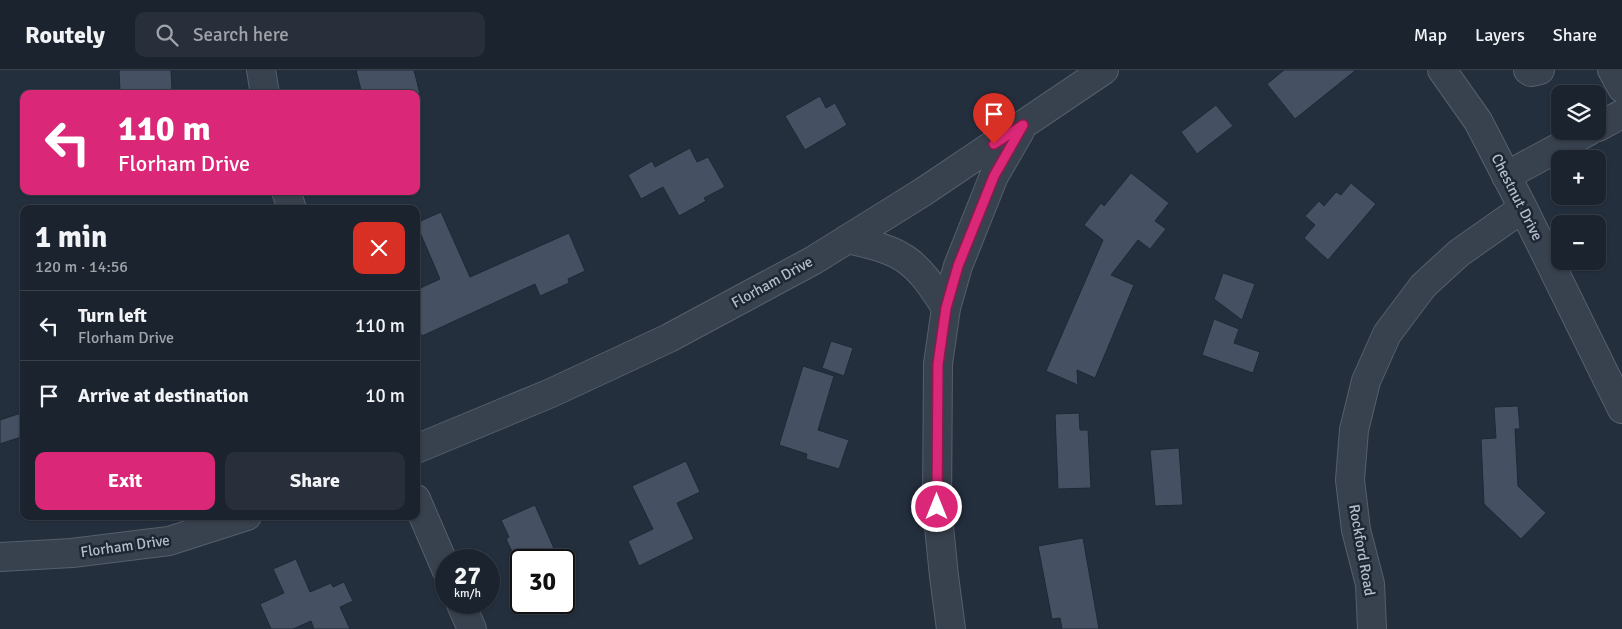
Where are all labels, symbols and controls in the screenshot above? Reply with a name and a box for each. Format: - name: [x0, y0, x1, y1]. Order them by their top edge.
- search box: [135, 12, 485, 57]
- text: Routely: [25, 20, 105, 50]
- icon: search: [153, 21, 181, 49]
- text: Search here: [193, 23, 289, 47]
- text: Map: [1414, 24, 1447, 46]
- text: Layers: [1475, 24, 1525, 46]
- text: Share: [1553, 24, 1597, 46]
- map controls: [1551, 85, 1606, 270]
- button: layers: [1551, 85, 1606, 140]
- pin: [973, 93, 1015, 144]
- icon: arrive: [980, 100, 1008, 128]
- text: 110 m: [118, 107, 211, 150]
- icon: left: [35, 110, 100, 175]
- text: Florham Drive: [118, 150, 250, 177]
- button: +: [1551, 150, 1606, 205]
- street label: Chestnut Drive: [1487, 151, 1547, 243]
- button: −: [1551, 215, 1606, 270]
- text: 1 min: [35, 219, 107, 256]
- button: close: [353, 222, 405, 274]
- street label: Florham Drive: [728, 252, 816, 312]
- text: 120 m · 14:56: [35, 257, 128, 277]
- text: Turn left: [78, 304, 147, 328]
- icon: left: [35, 312, 63, 340]
- text: 110 m: [355, 314, 405, 338]
- text: Florham Drive: [78, 328, 174, 348]
- icon: arrive: [35, 382, 63, 410]
- text: Arrive at destination: [78, 384, 249, 408]
- text: 10 m: [365, 384, 405, 408]
- button: Exit: [35, 452, 215, 510]
- button: Share: [225, 452, 405, 510]
- position arrow: [910, 480, 962, 532]
- street label: Rockford Road: [1345, 503, 1379, 597]
- street label: Florham Drive: [79, 531, 171, 561]
- speed limit sign: 30: [510, 549, 575, 614]
- text: 27: [454, 560, 481, 591]
- text: km/h: [454, 586, 481, 601]

